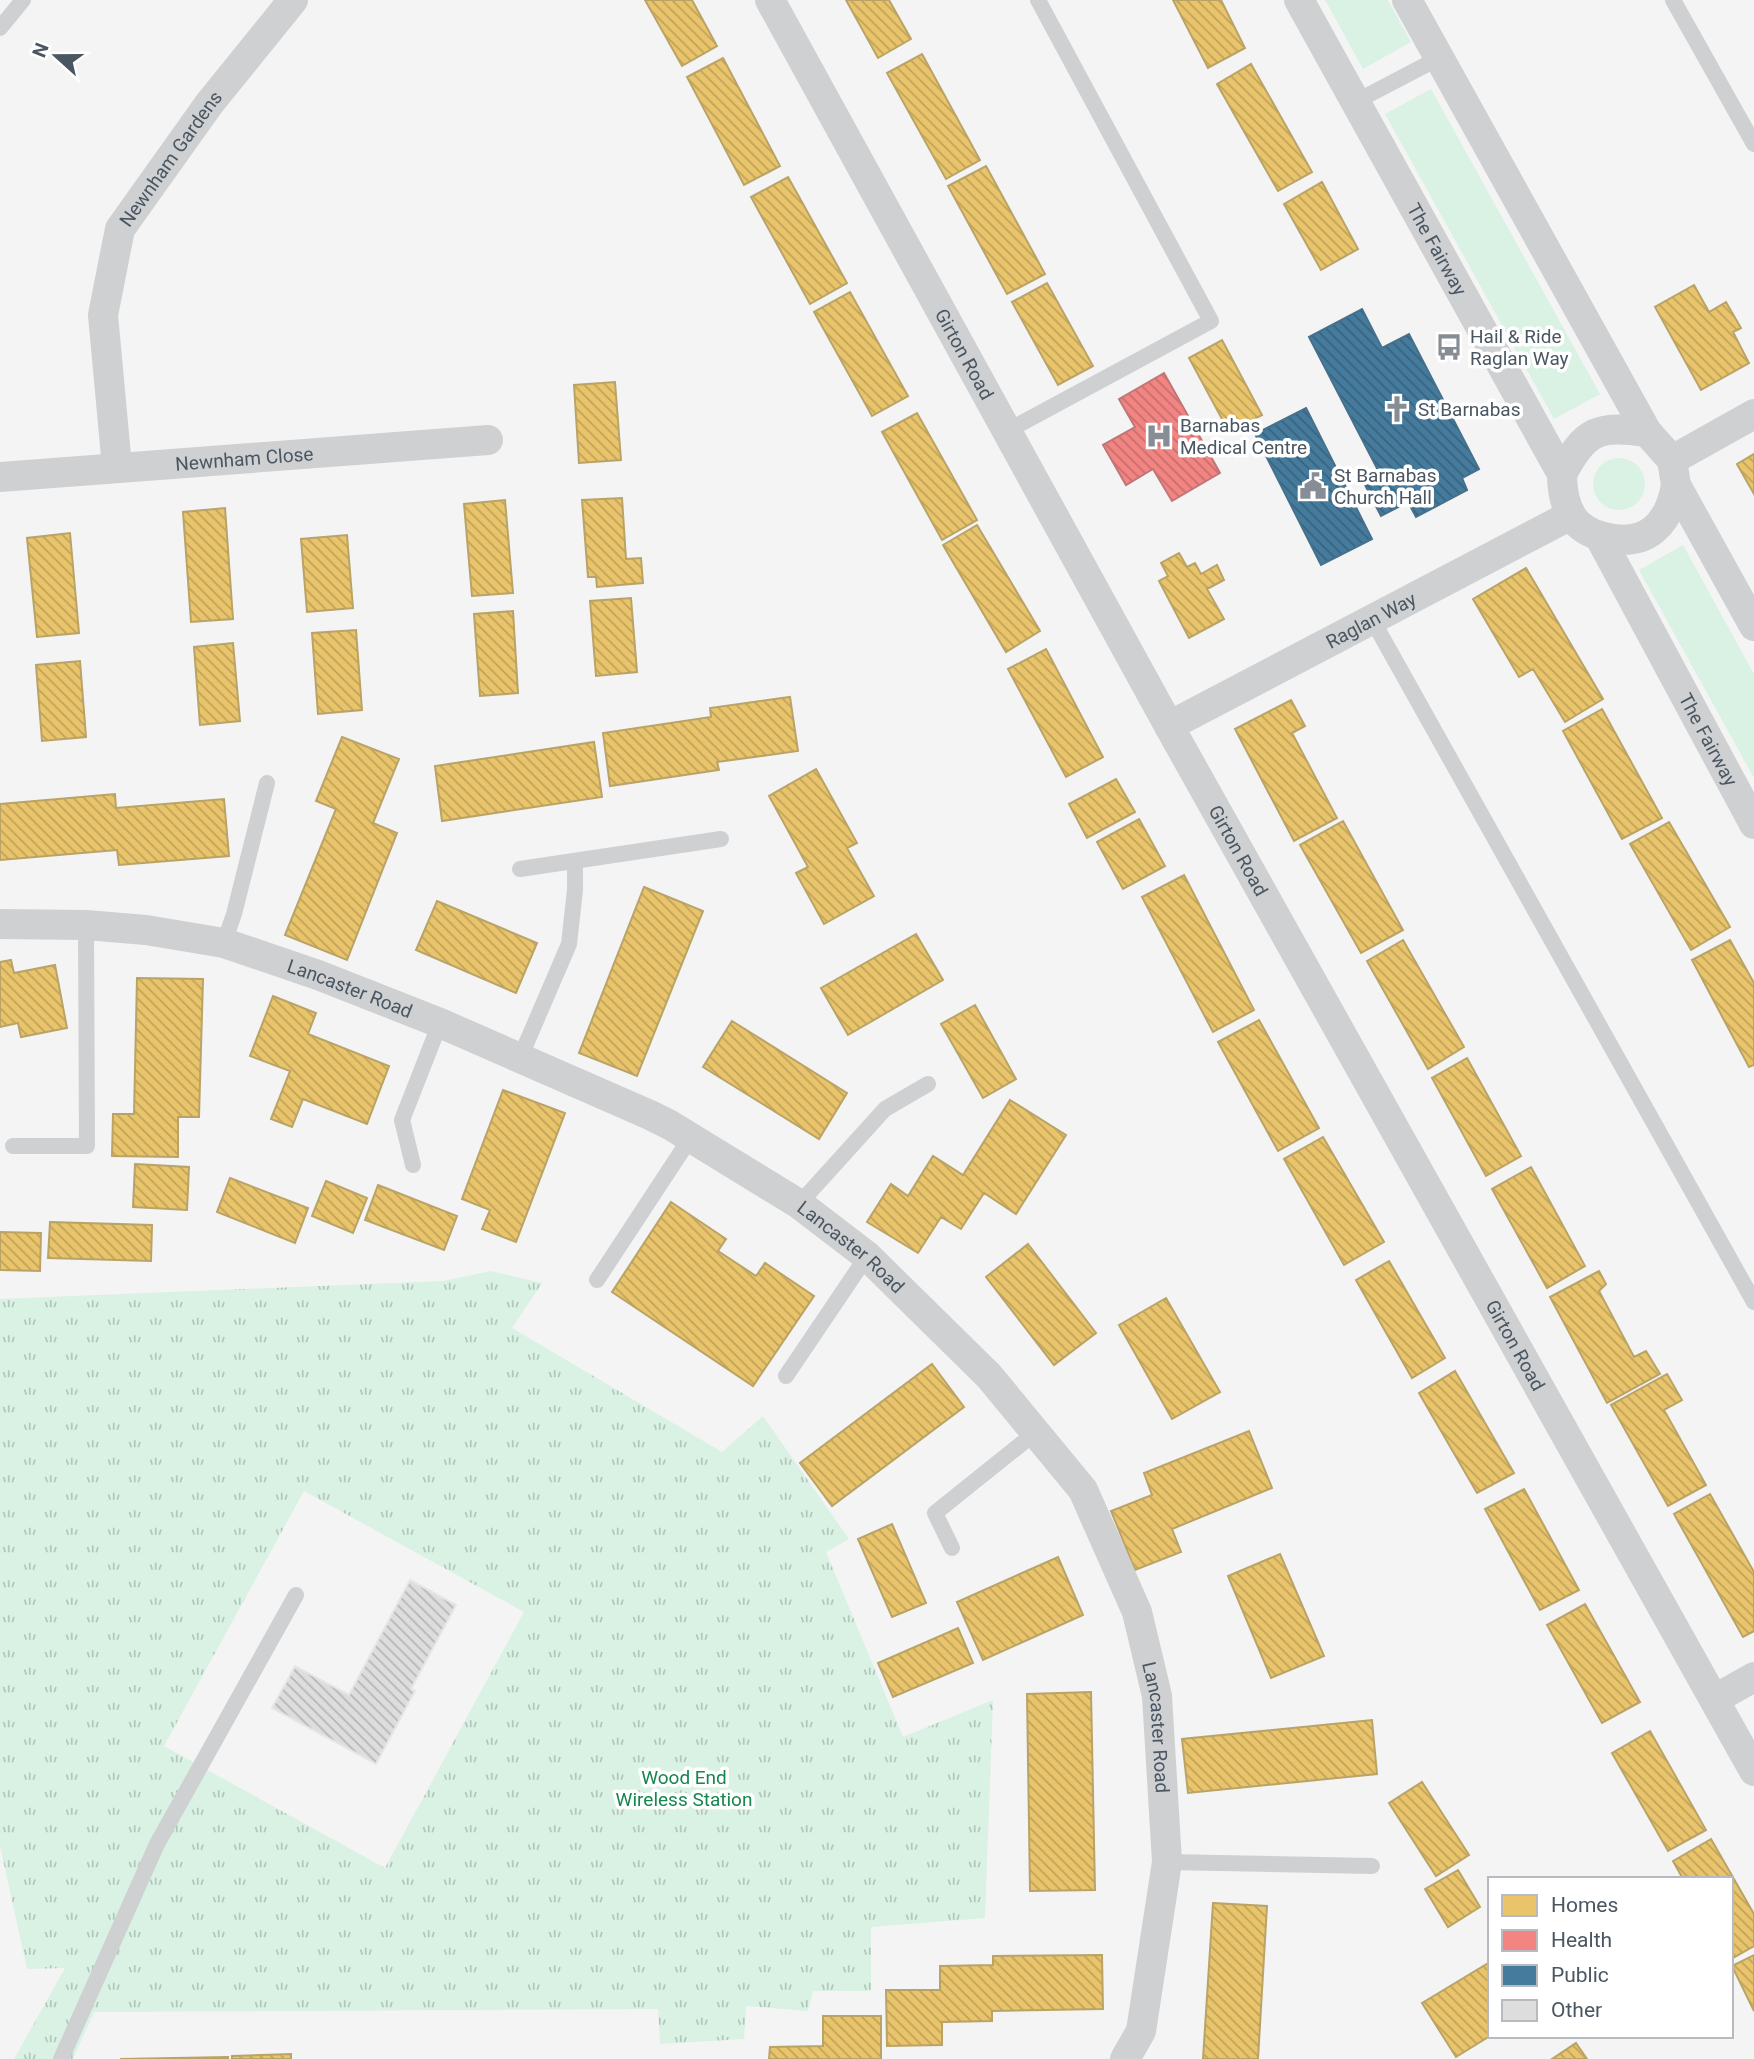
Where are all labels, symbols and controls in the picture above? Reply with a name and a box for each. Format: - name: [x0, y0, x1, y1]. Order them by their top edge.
- north arrow: [21, 21, 91, 91]
- text: N: [27, 40, 54, 60]
- street label: Newnham Gardens: [114, 86, 227, 231]
- street label: The Fairway: [1403, 199, 1472, 299]
- street label: Girton Road: [930, 305, 999, 403]
- place label: Hail & Ride Raglan Way: [1470, 325, 1569, 370]
- bus stop icon: Hail & Ride Raglan Way: [1434, 332, 1464, 362]
- church icon: St Barnabas: [1382, 394, 1412, 424]
- place label: St Barnabas: [1418, 398, 1520, 421]
- place label: Barnabas Medical Centre: [1180, 414, 1307, 459]
- hospital icon: Barnabas Medical Centre: [1144, 421, 1174, 451]
- street label: Newnham Close: [174, 442, 314, 475]
- place label: St Barnabas Church Hall: [1334, 464, 1436, 509]
- public building icon: St Barnabas Church Hall: [1298, 471, 1328, 501]
- street label: Raglan Way: [1322, 587, 1420, 653]
- street label: The Fairway: [1674, 689, 1743, 790]
- street label: Girton Road: [1204, 801, 1273, 900]
- street label: Lancaster Road: [284, 954, 416, 1023]
- street label: Lancaster Road: [793, 1196, 909, 1298]
- street label: Girton Road: [1481, 1296, 1550, 1395]
- street label: Lancaster Road: [1138, 1659, 1174, 1794]
- park label: Wood End Wireless Station: [616, 1766, 752, 1811]
- legend: [1488, 1877, 1733, 2038]
- text: Homes: [1551, 1893, 1618, 1917]
- text: Health: [1551, 1928, 1612, 1952]
- text: Public: [1551, 1963, 1609, 1987]
- text: Other: [1551, 1998, 1602, 2022]

